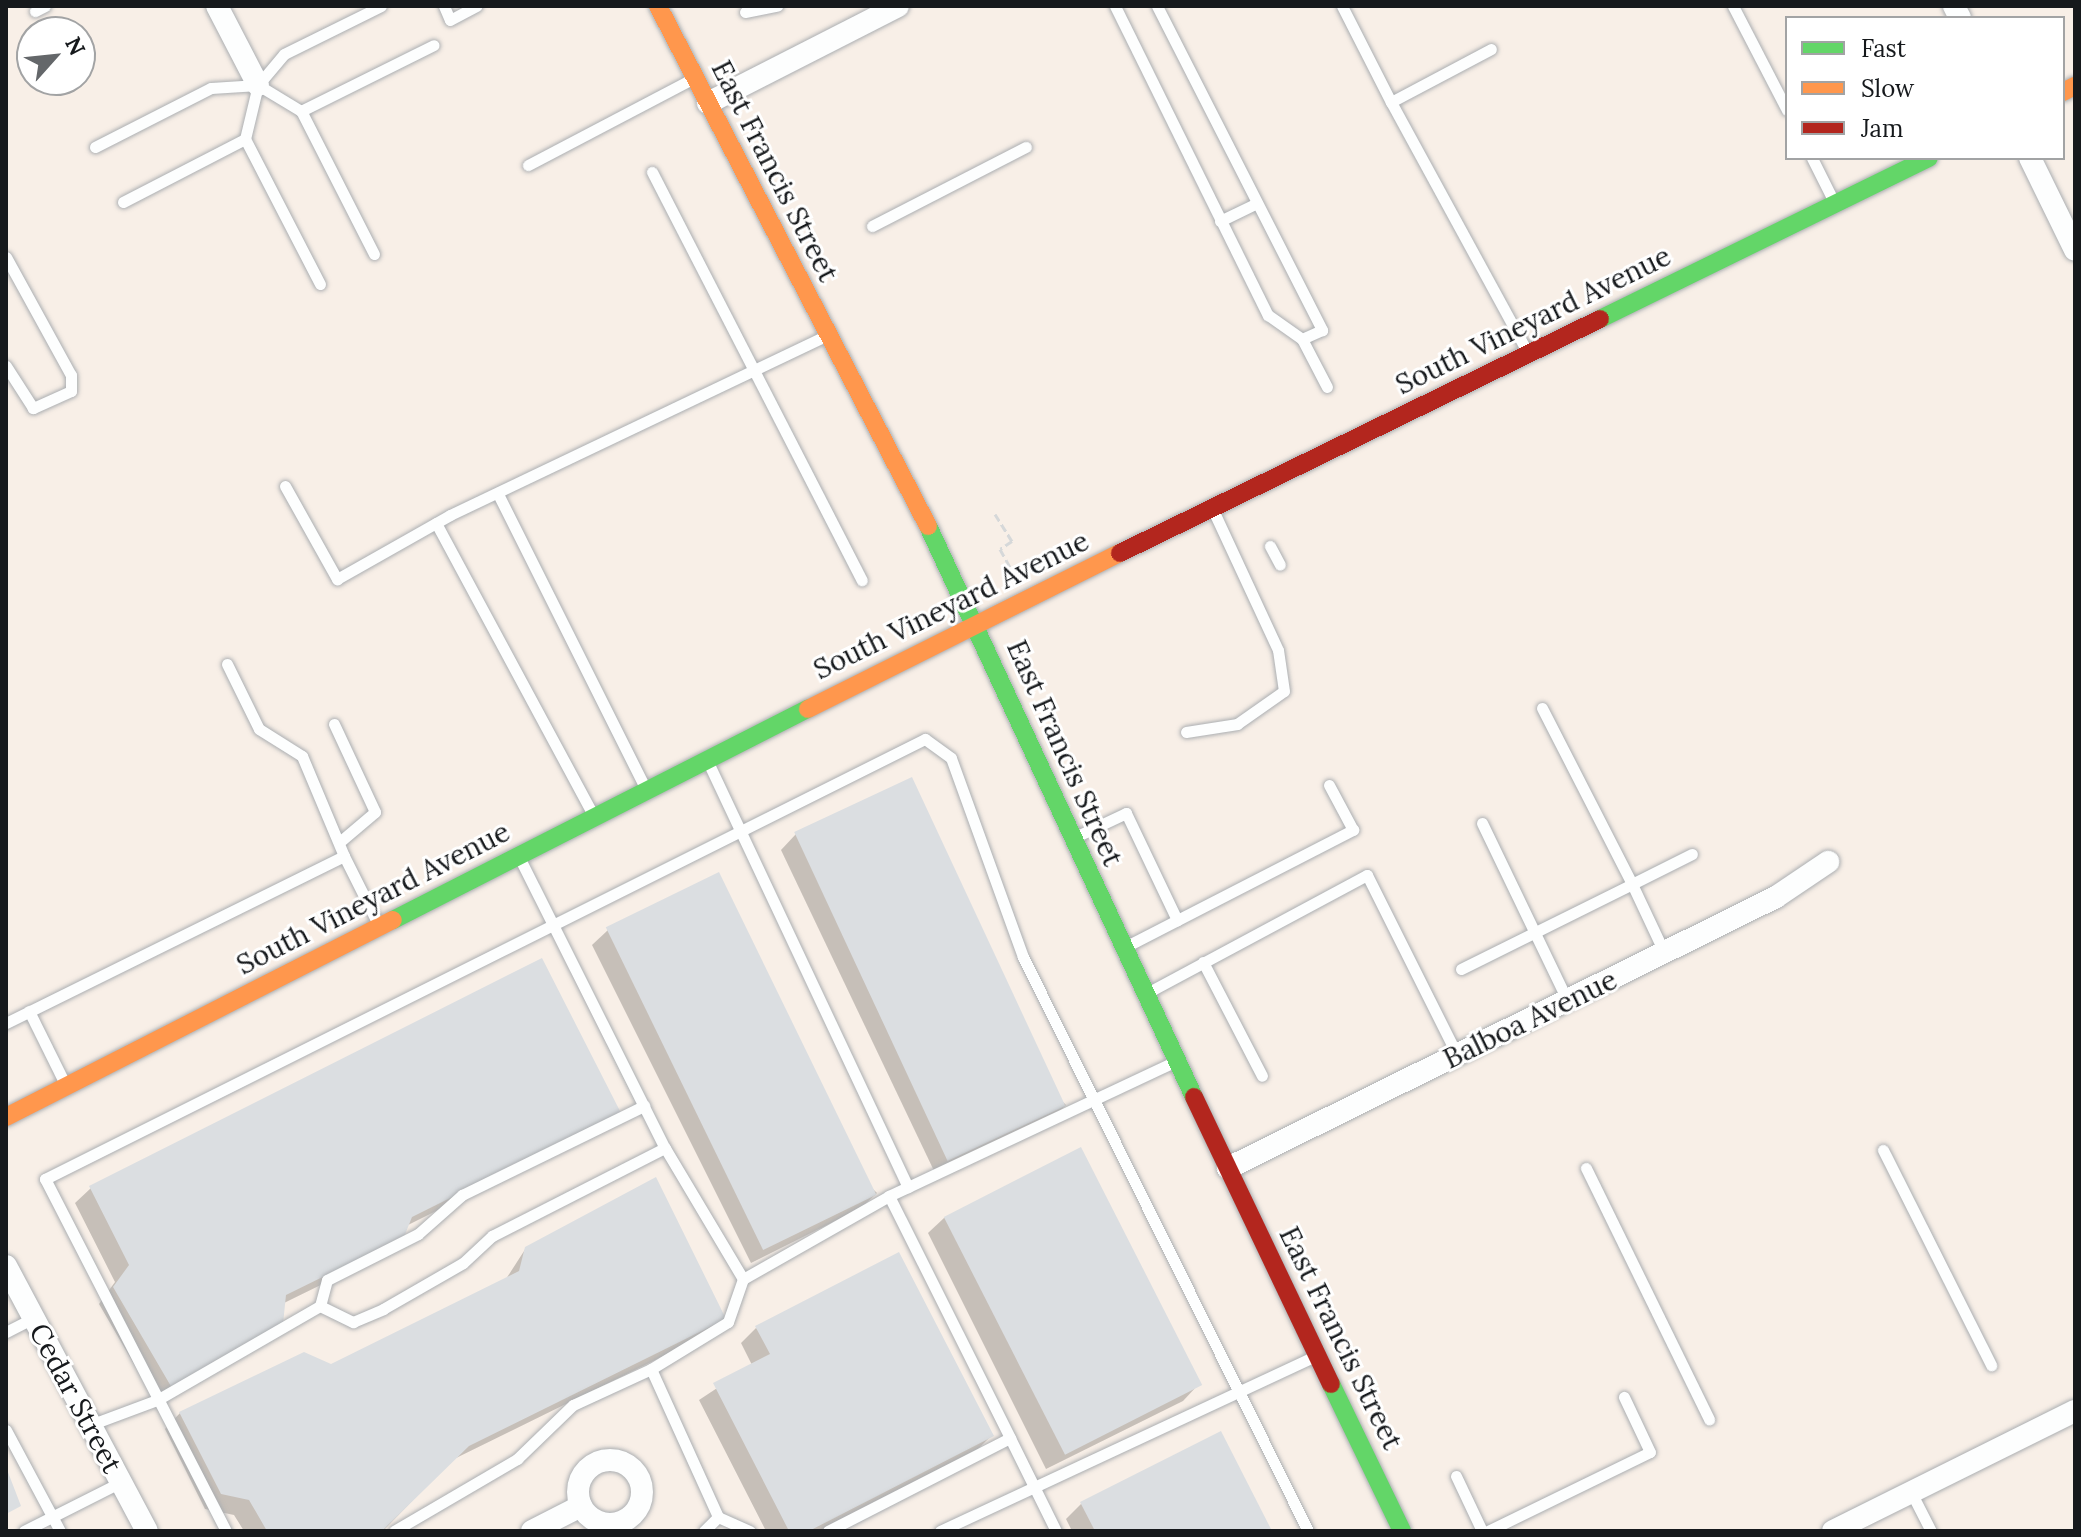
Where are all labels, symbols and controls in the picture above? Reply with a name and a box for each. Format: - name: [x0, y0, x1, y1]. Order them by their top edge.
- north arrow: [16, 16, 96, 96]
- legend: [1785, 16, 2065, 160]
- text: N: [59, 32, 92, 60]
- text: Fast: [1861, 33, 1906, 64]
- street label: East Francis Street: [705, 55, 845, 287]
- text: Slow: [1861, 73, 1914, 104]
- text: Jam: [1861, 113, 1903, 144]
- street label: South Vineyard Avenue: [1390, 239, 1676, 401]
- street label: South Vineyard Avenue: [808, 524, 1094, 686]
- street label: East Francis Street: [1000, 635, 1130, 871]
- street label: South Vineyard Avenue: [231, 814, 515, 982]
- street label: Balboa Avenue: [1438, 962, 1622, 1076]
- street label: East Francis Street: [1272, 1221, 1410, 1455]
- street label: Cedar Street: [23, 1317, 129, 1479]

